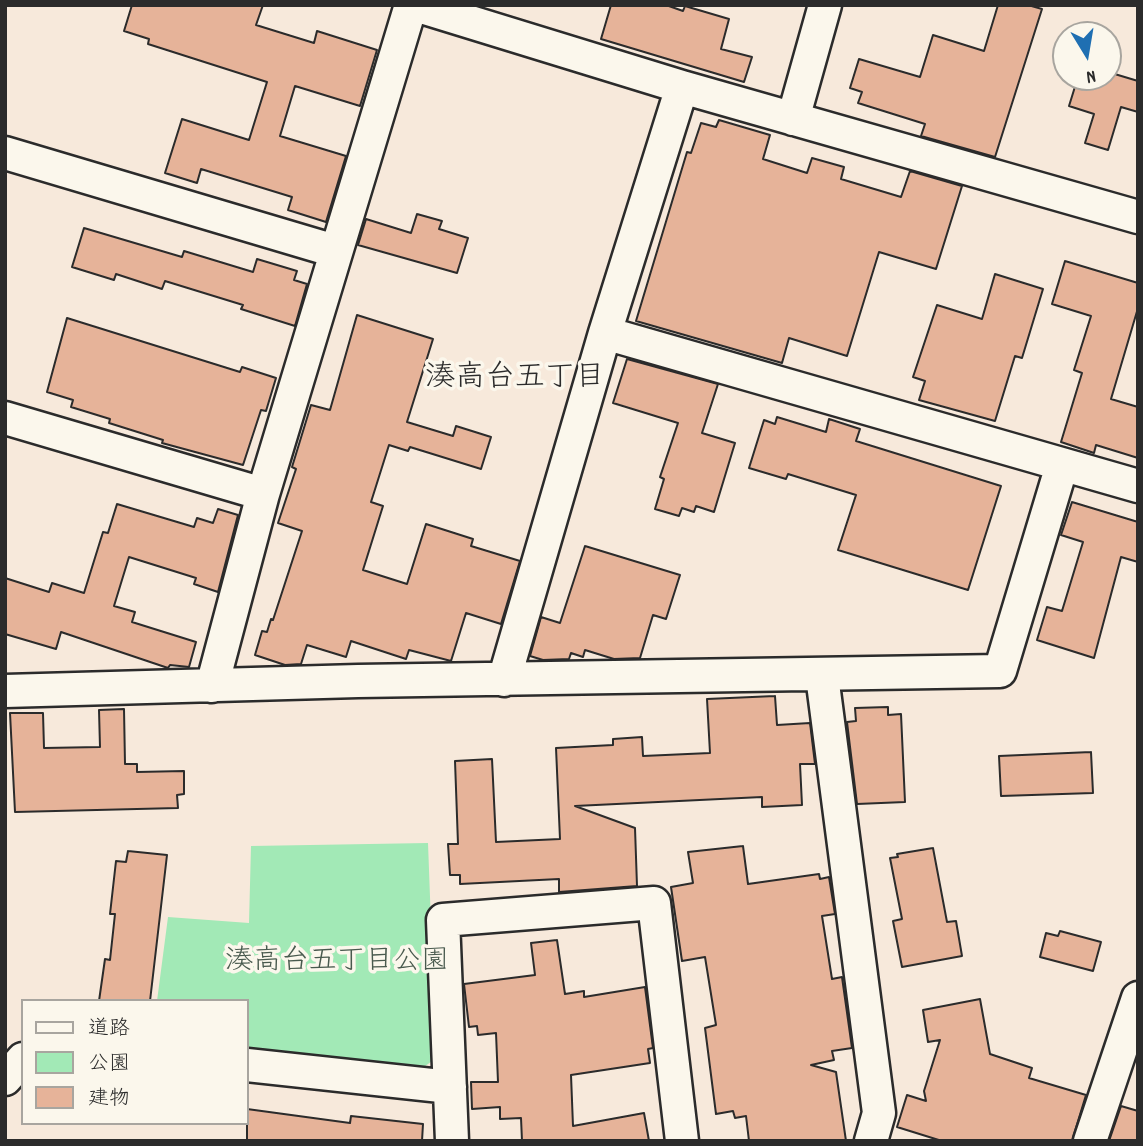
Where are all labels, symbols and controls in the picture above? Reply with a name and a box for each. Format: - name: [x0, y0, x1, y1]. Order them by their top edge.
- north arrow: [1052, 21, 1122, 91]
- text: N: [1084, 61, 1098, 89]
- district label: 湊高台五丁目: [425, 363, 605, 399]
- park label: 湊高台五丁目公園: [225, 947, 449, 981]
- legend: [21, 999, 248, 1125]
- text: 道路: [88, 1015, 130, 1045]
- text: 公園: [88, 1050, 130, 1080]
- text: 建物: [88, 1085, 130, 1115]

